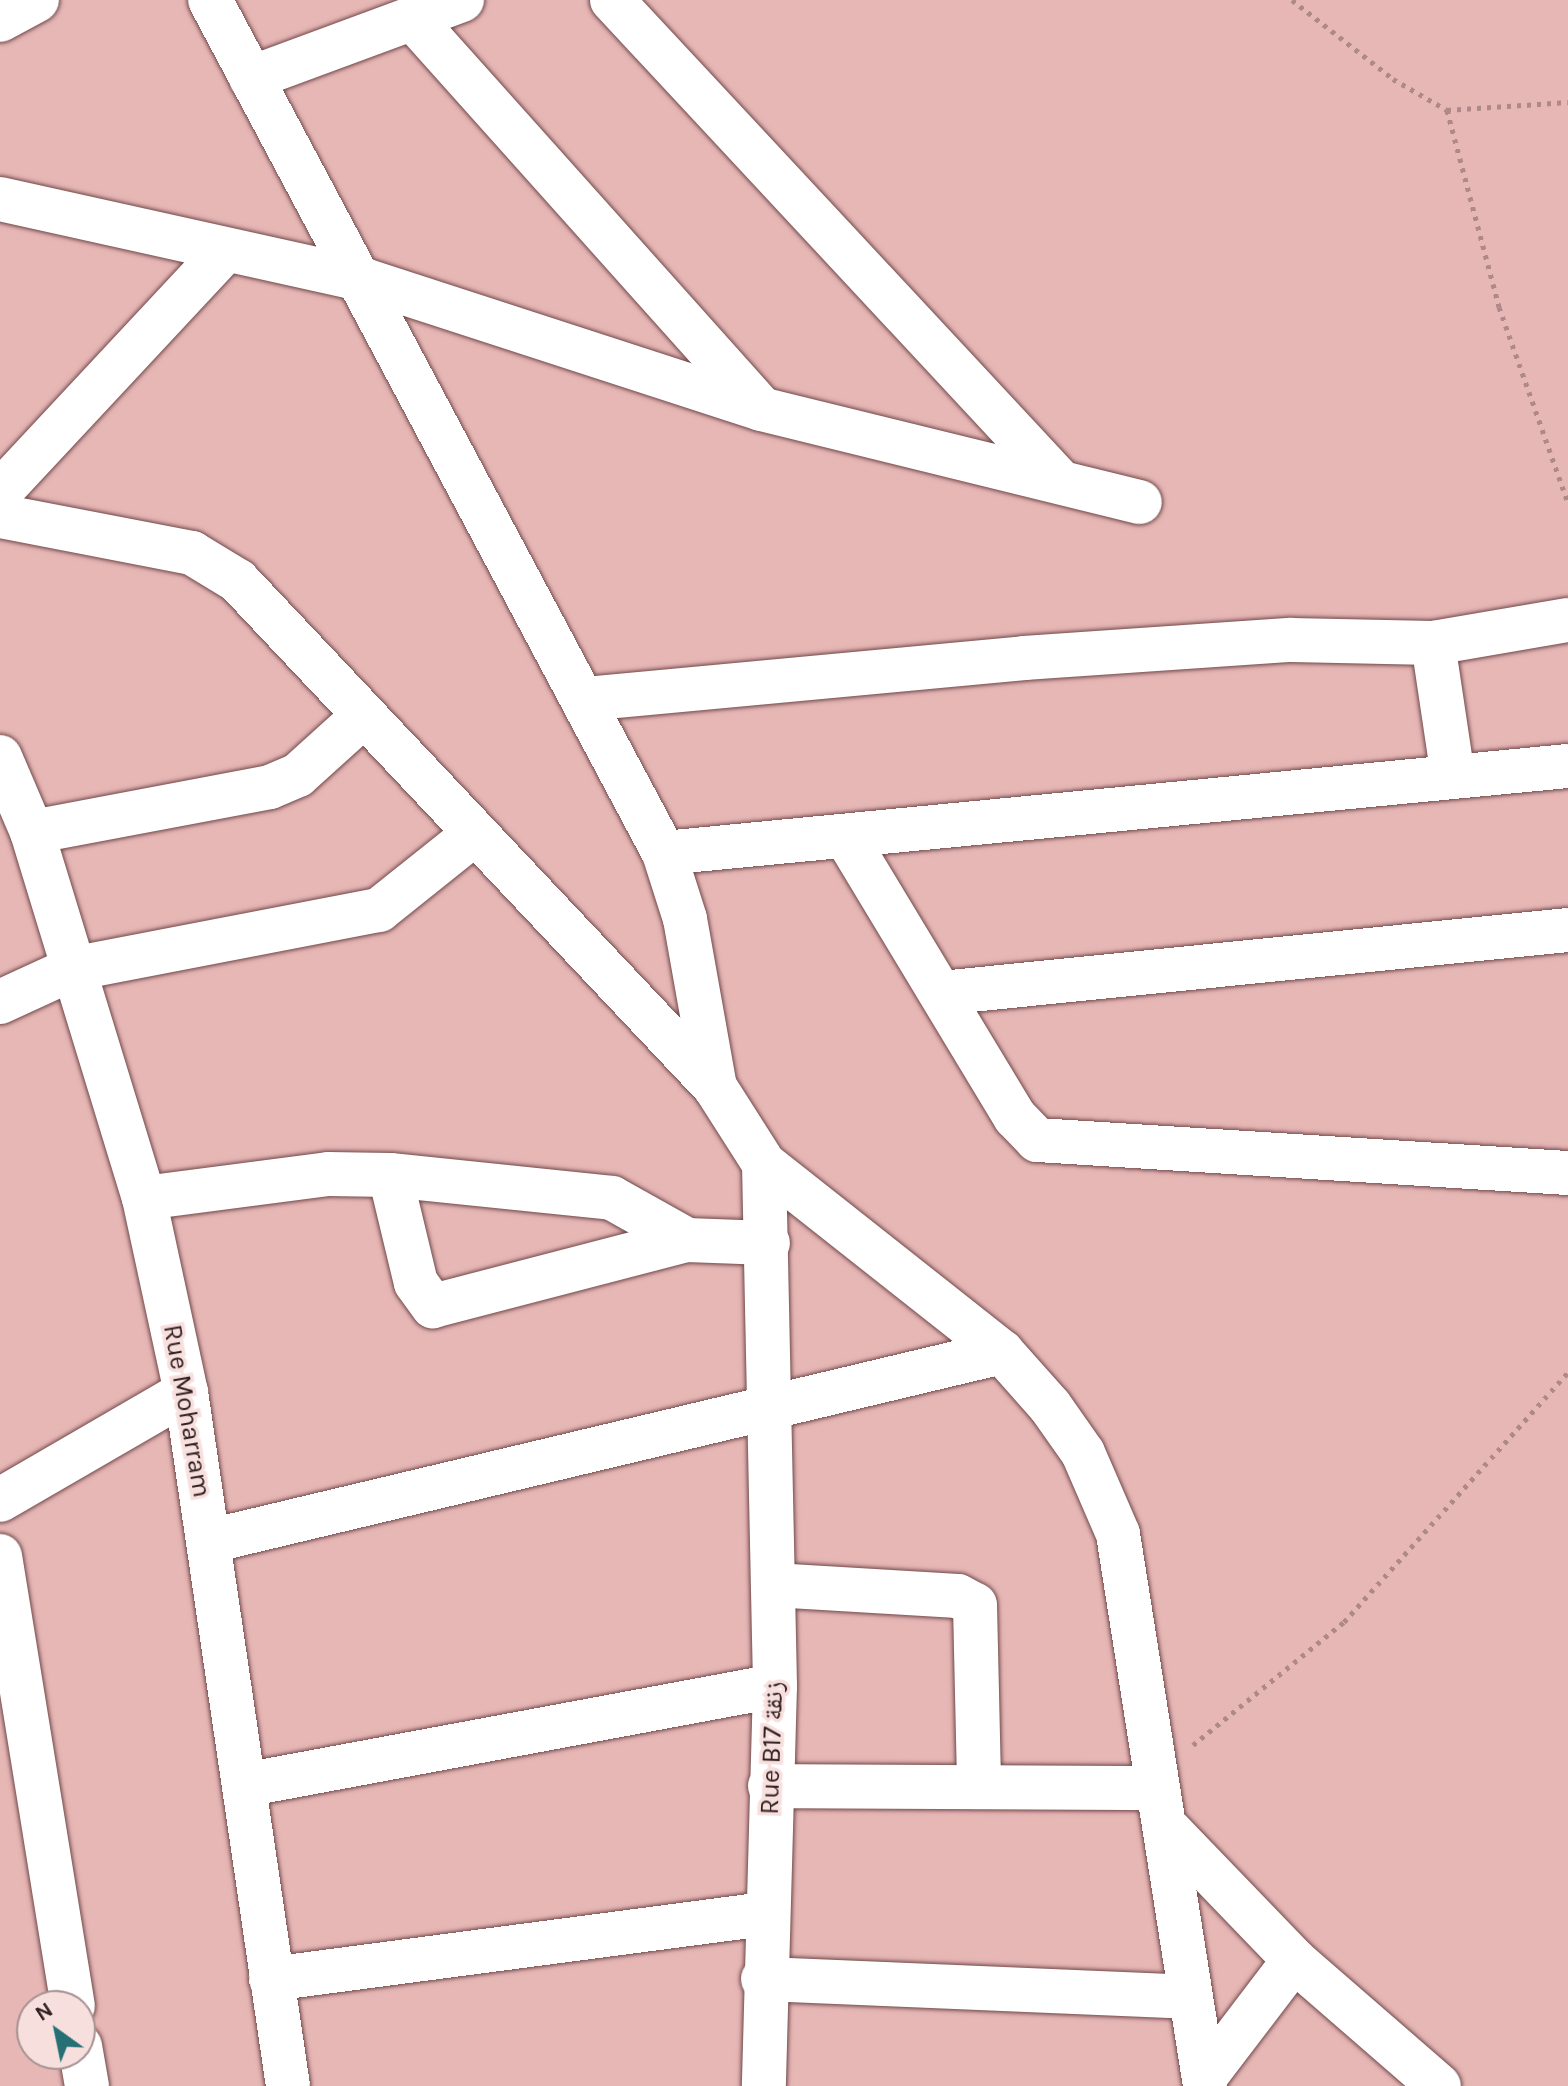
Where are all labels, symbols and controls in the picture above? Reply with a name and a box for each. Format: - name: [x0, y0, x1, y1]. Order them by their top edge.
- street label: Rue Moharram: [156, 1322, 218, 1500]
- street label: Rue B17 زنقة: [754, 1681, 790, 1815]
- north arrow: [16, 1990, 96, 2070]
- text: N: [30, 1996, 58, 2027]

